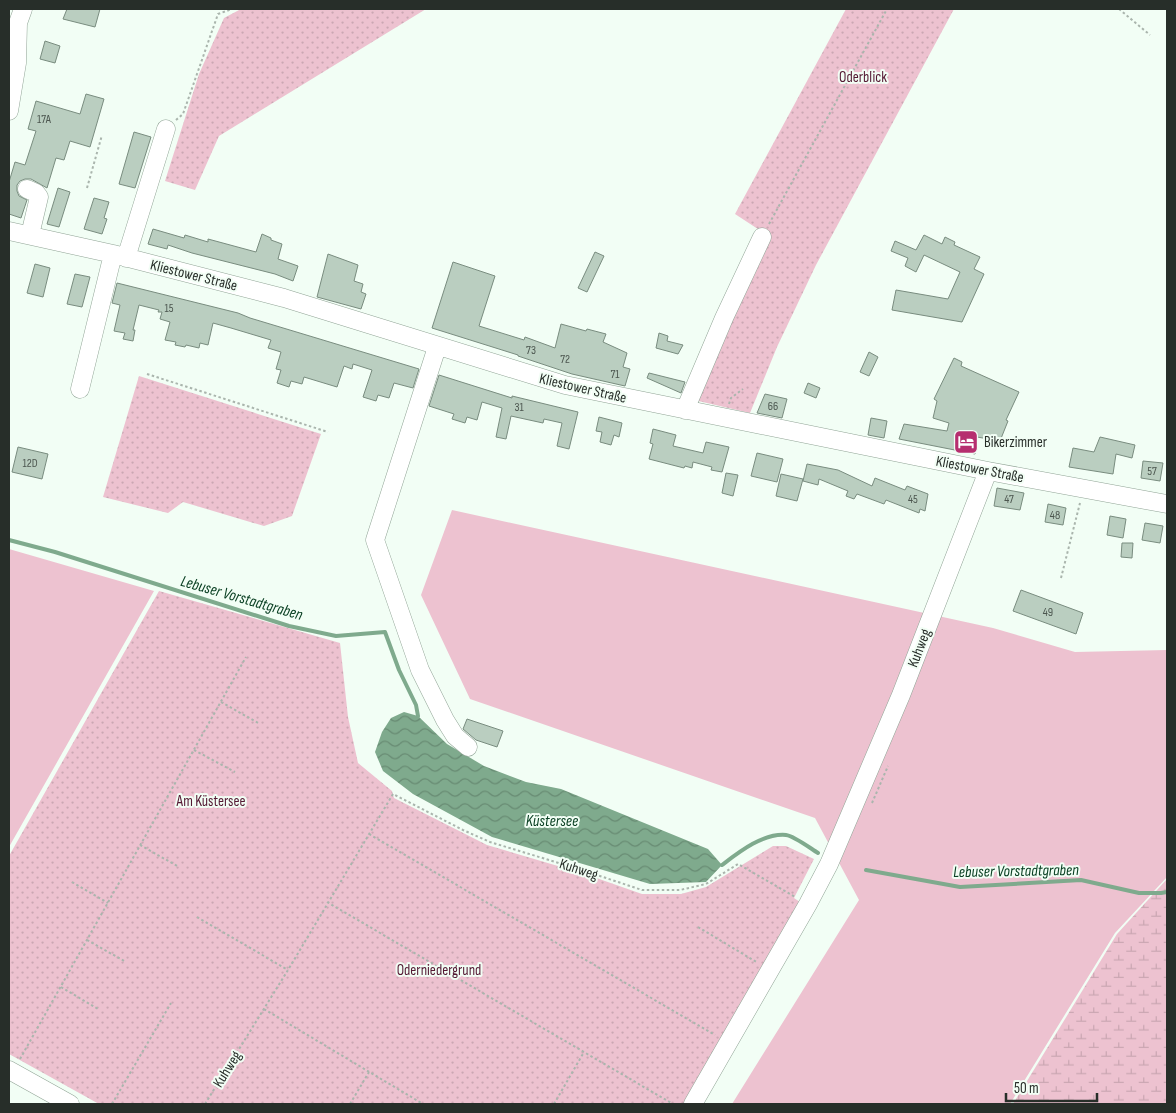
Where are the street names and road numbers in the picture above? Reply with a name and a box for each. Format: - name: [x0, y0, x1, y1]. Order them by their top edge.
- street label: Kliestower Straße: [148, 256, 239, 295]
- street label: Kliestower Straße: [537, 369, 628, 408]
- street label: Kliestower Straße: [934, 452, 1025, 487]
- street label: Kuhweg: [903, 626, 935, 670]
- street label: Kuhweg: [557, 854, 601, 885]
- street label: Kuhweg: [209, 1047, 246, 1091]

